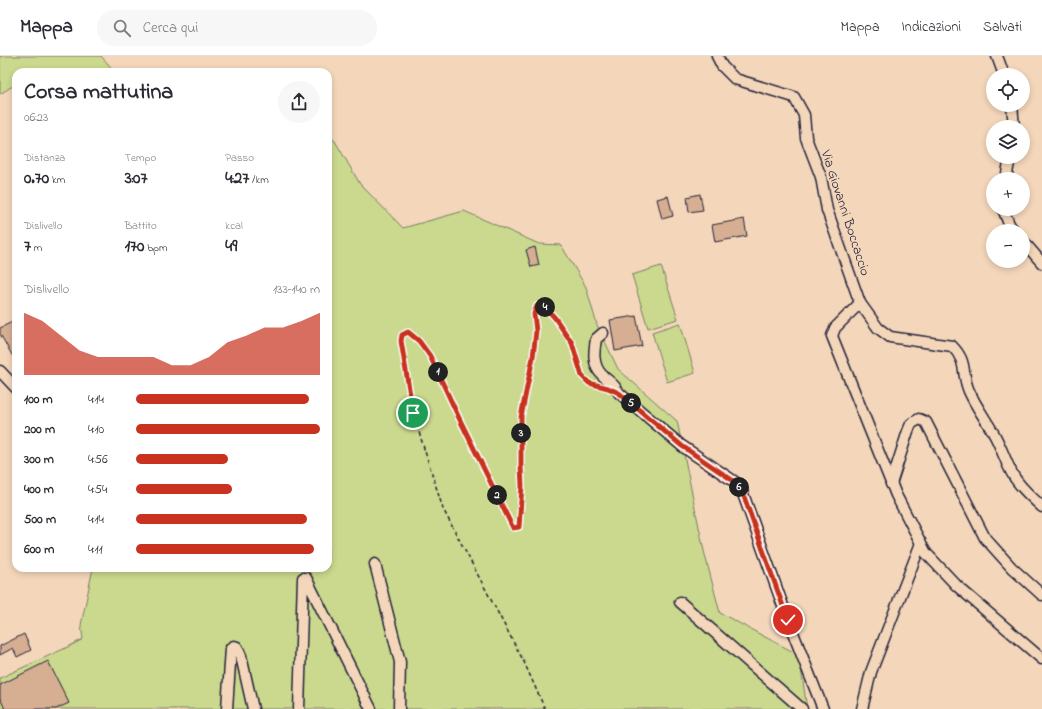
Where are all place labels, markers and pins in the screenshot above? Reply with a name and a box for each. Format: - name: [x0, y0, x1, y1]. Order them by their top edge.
- pin: 4: [535, 297, 555, 317]
- pin: 1: [428, 362, 448, 382]
- pin: 5: [621, 393, 641, 413]
- pin: [396, 396, 430, 430]
- pin: 3: [511, 423, 531, 443]
- pin: 6: [729, 477, 749, 497]
- pin: 2: [487, 485, 507, 505]
- pin: [771, 603, 805, 637]

